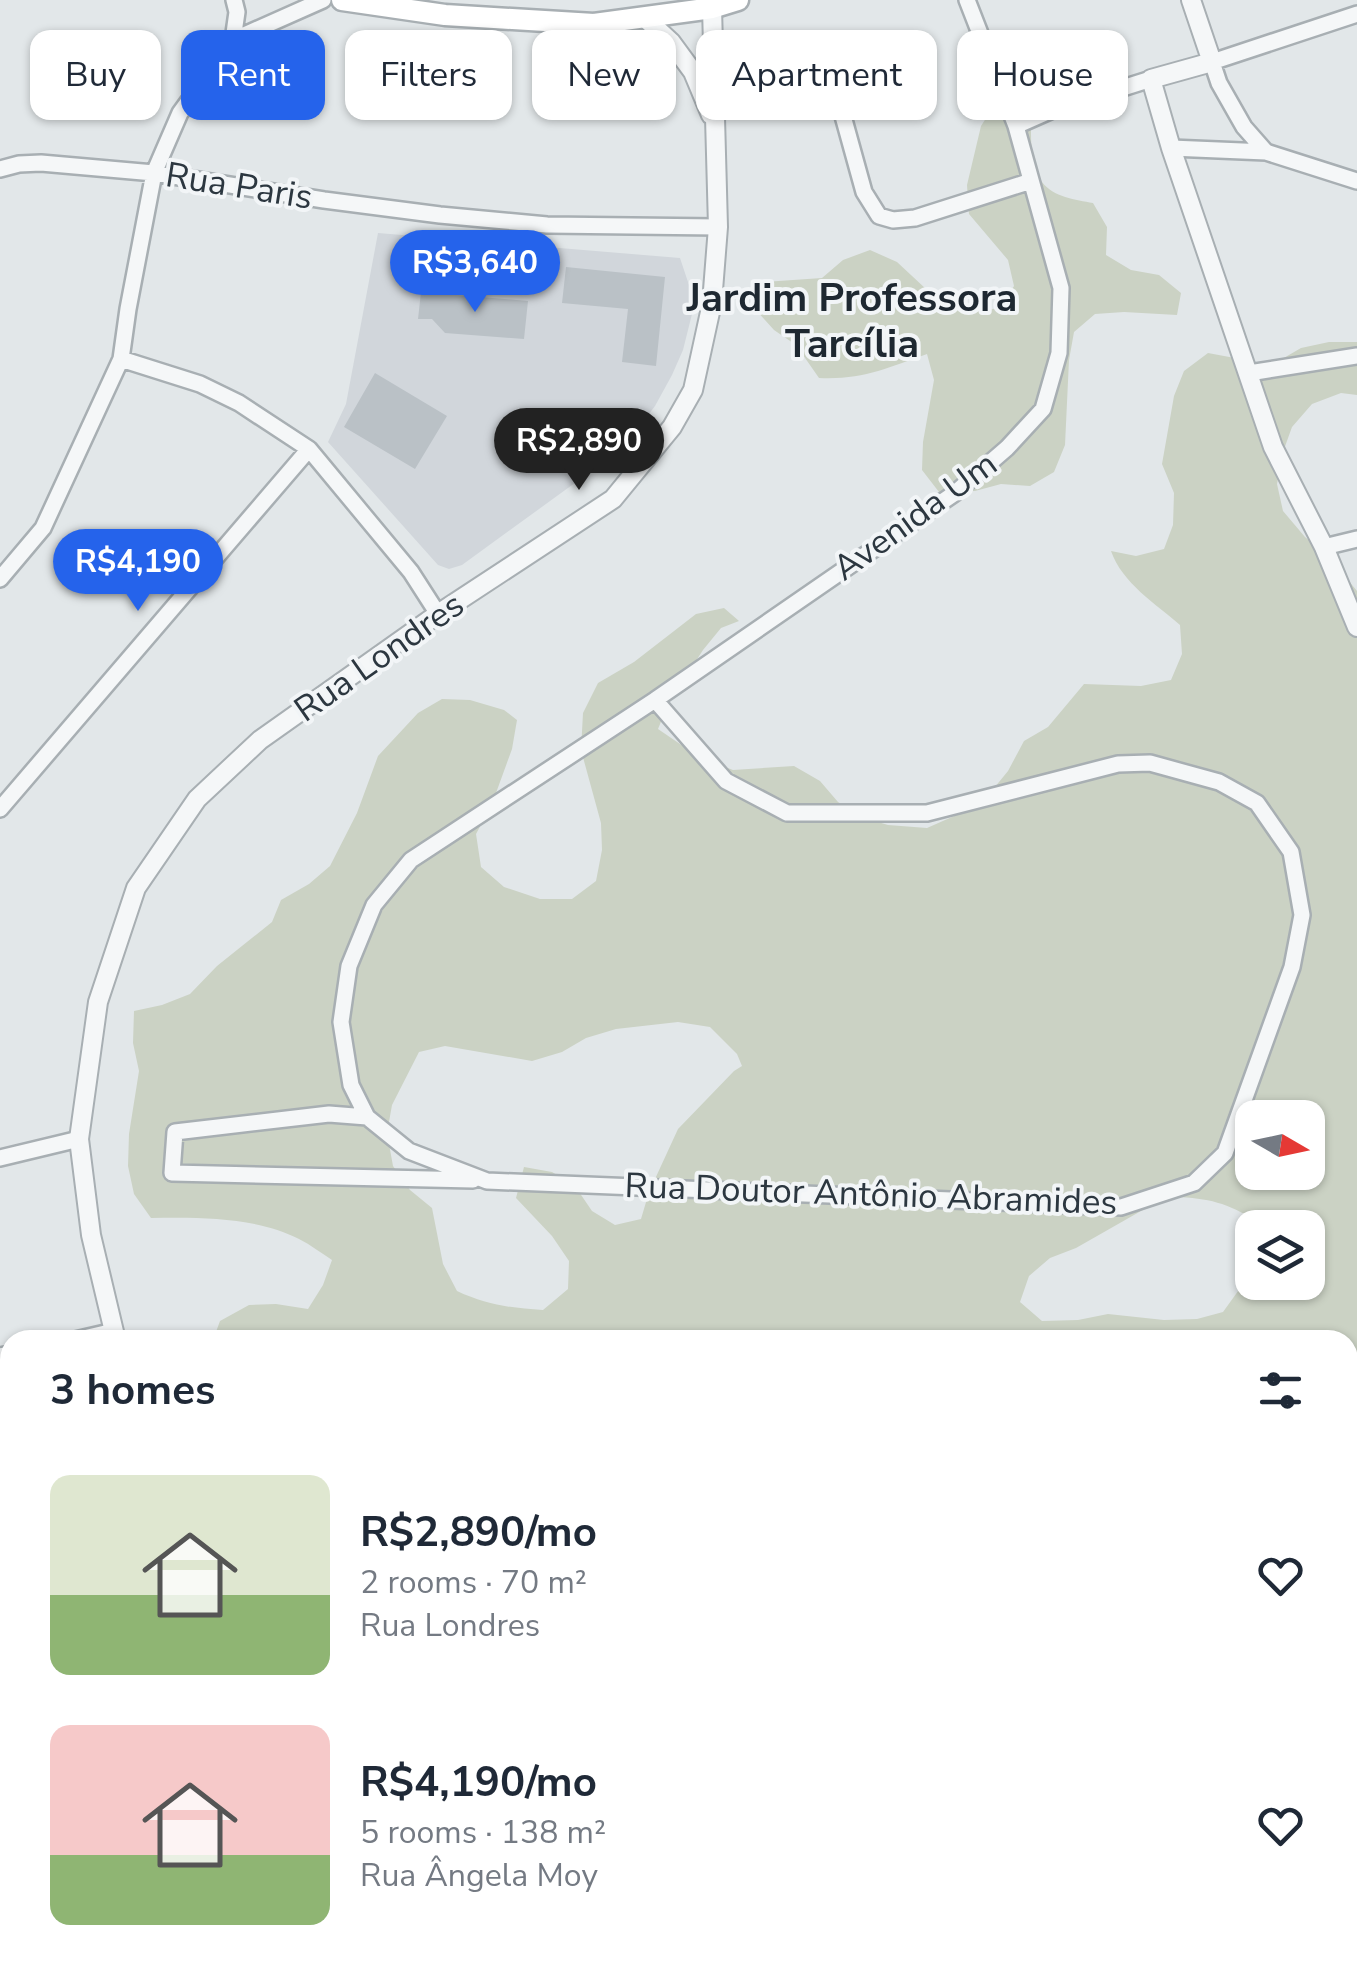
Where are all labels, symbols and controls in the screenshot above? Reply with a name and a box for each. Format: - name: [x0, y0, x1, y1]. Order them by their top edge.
- chip: Buy: [30, 30, 161, 120]
- chip: Rent: [181, 30, 325, 120]
- chip: Filters: [345, 30, 512, 120]
- chip: New: [532, 30, 676, 120]
- chip: Apartment: [696, 30, 937, 120]
- chip: House: [957, 30, 1128, 120]
- street label: Rua Paris: [162, 151, 316, 221]
- pin: R$3,640: [383, 230, 567, 315]
- text: R$3,640: [412, 241, 538, 284]
- district label: Jardim Professora Tarcília: [686, 271, 1017, 371]
- pin: R$2,890: [487, 408, 671, 493]
- text: R$2,890: [516, 419, 642, 462]
- street label: Avenida Um: [823, 440, 1007, 592]
- pin: R$4,190: [46, 529, 230, 614]
- text: R$4,190: [75, 540, 201, 583]
- street label: Rua Londres: [285, 581, 473, 733]
- north arrow: [1235, 1100, 1325, 1190]
- map controls: [1235, 1100, 1325, 1300]
- street label: Rua Doutor Antônio Abramides: [624, 1162, 1118, 1226]
- button: layers: [1235, 1210, 1325, 1300]
- text: 3 homes: [50, 1362, 215, 1419]
- icon: filters: [1253, 1363, 1308, 1418]
- text: R$2,890/mo: [360, 1504, 597, 1561]
- icon: home: [130, 1515, 250, 1635]
- icon: heart: [1253, 1548, 1308, 1603]
- text: 2 rooms · 70 m²: [360, 1561, 587, 1604]
- text: Rua Londres: [360, 1604, 540, 1647]
- text: R$4,190/mo: [360, 1754, 597, 1811]
- icon: home: [130, 1765, 250, 1885]
- icon: heart: [1253, 1798, 1308, 1853]
- text: 5 rooms · 138 m²: [360, 1811, 606, 1854]
- text: Rua Ângela Moy: [360, 1854, 598, 1897]

